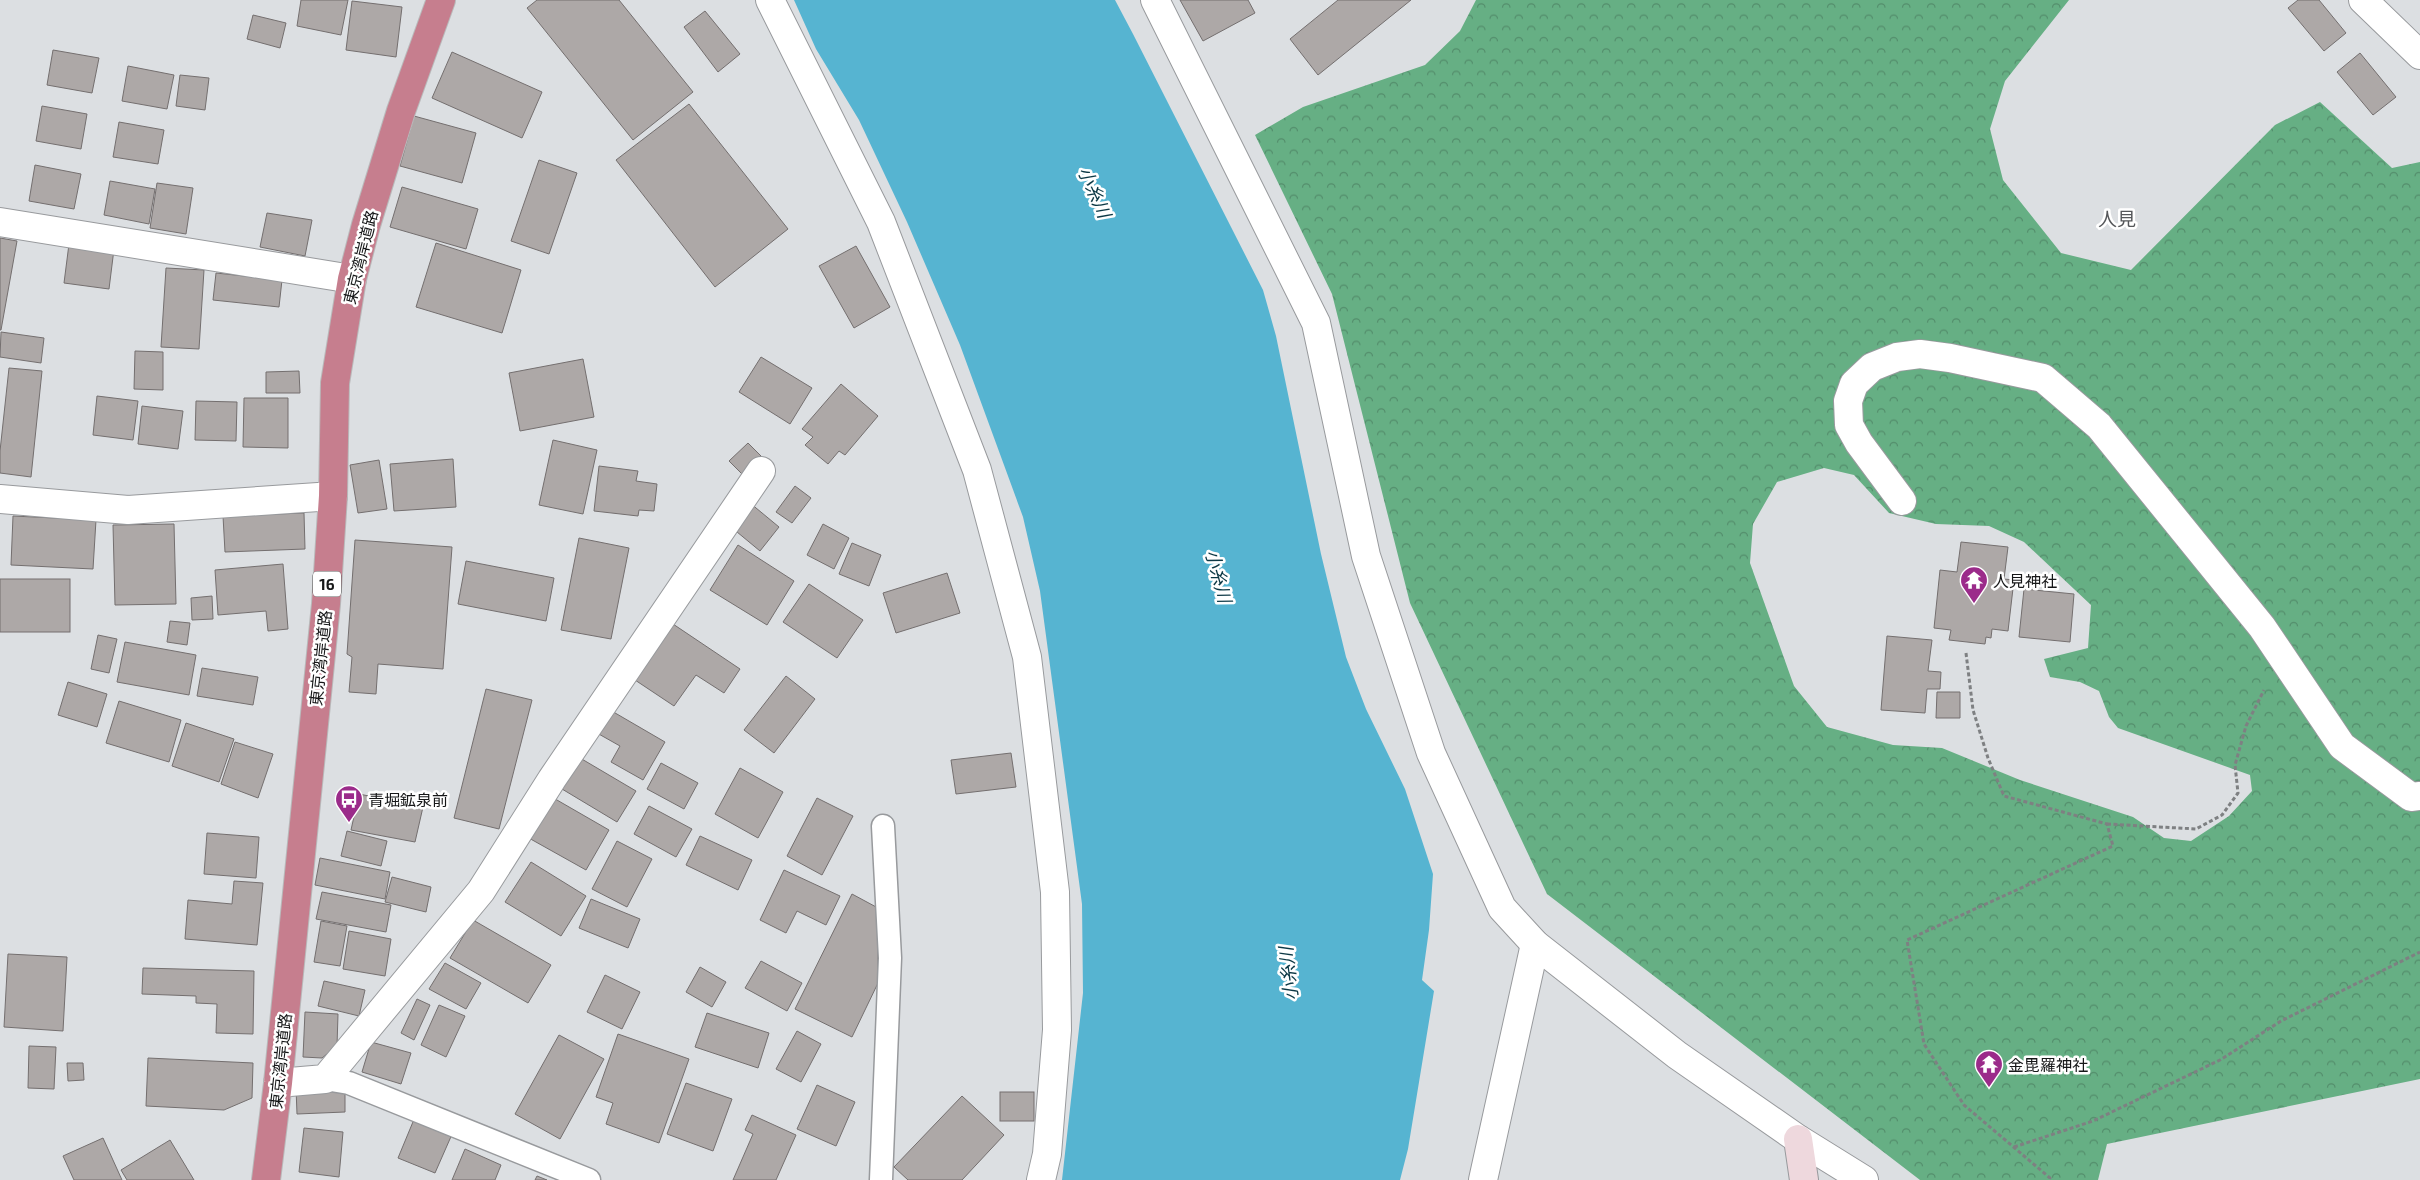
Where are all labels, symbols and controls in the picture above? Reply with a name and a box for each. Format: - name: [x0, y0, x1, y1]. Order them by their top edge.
- water label: 小糸川: [1074, 163, 1117, 223]
- district label: 人見: [2098, 207, 2136, 230]
- street label: 東京湾岸道路: [339, 208, 381, 306]
- water label: 小糸川: [1201, 547, 1237, 607]
- temple icon: 人見神社: [1959, 565, 1989, 604]
- place label: 人見神社: [1993, 571, 2057, 590]
- road number: 16: [313, 572, 341, 596]
- street label: 東京湾岸道路: [306, 609, 334, 707]
- bus stop icon: 青堀鉱泉前: [334, 784, 364, 823]
- place label: 青堀鉱泉前: [368, 790, 448, 809]
- water label: 小糸川: [1274, 944, 1302, 1002]
- street label: 東京湾岸道路: [266, 1012, 294, 1110]
- temple icon: 金毘羅神社: [1974, 1049, 2004, 1088]
- place label: 金毘羅神社: [2008, 1055, 2088, 1074]

